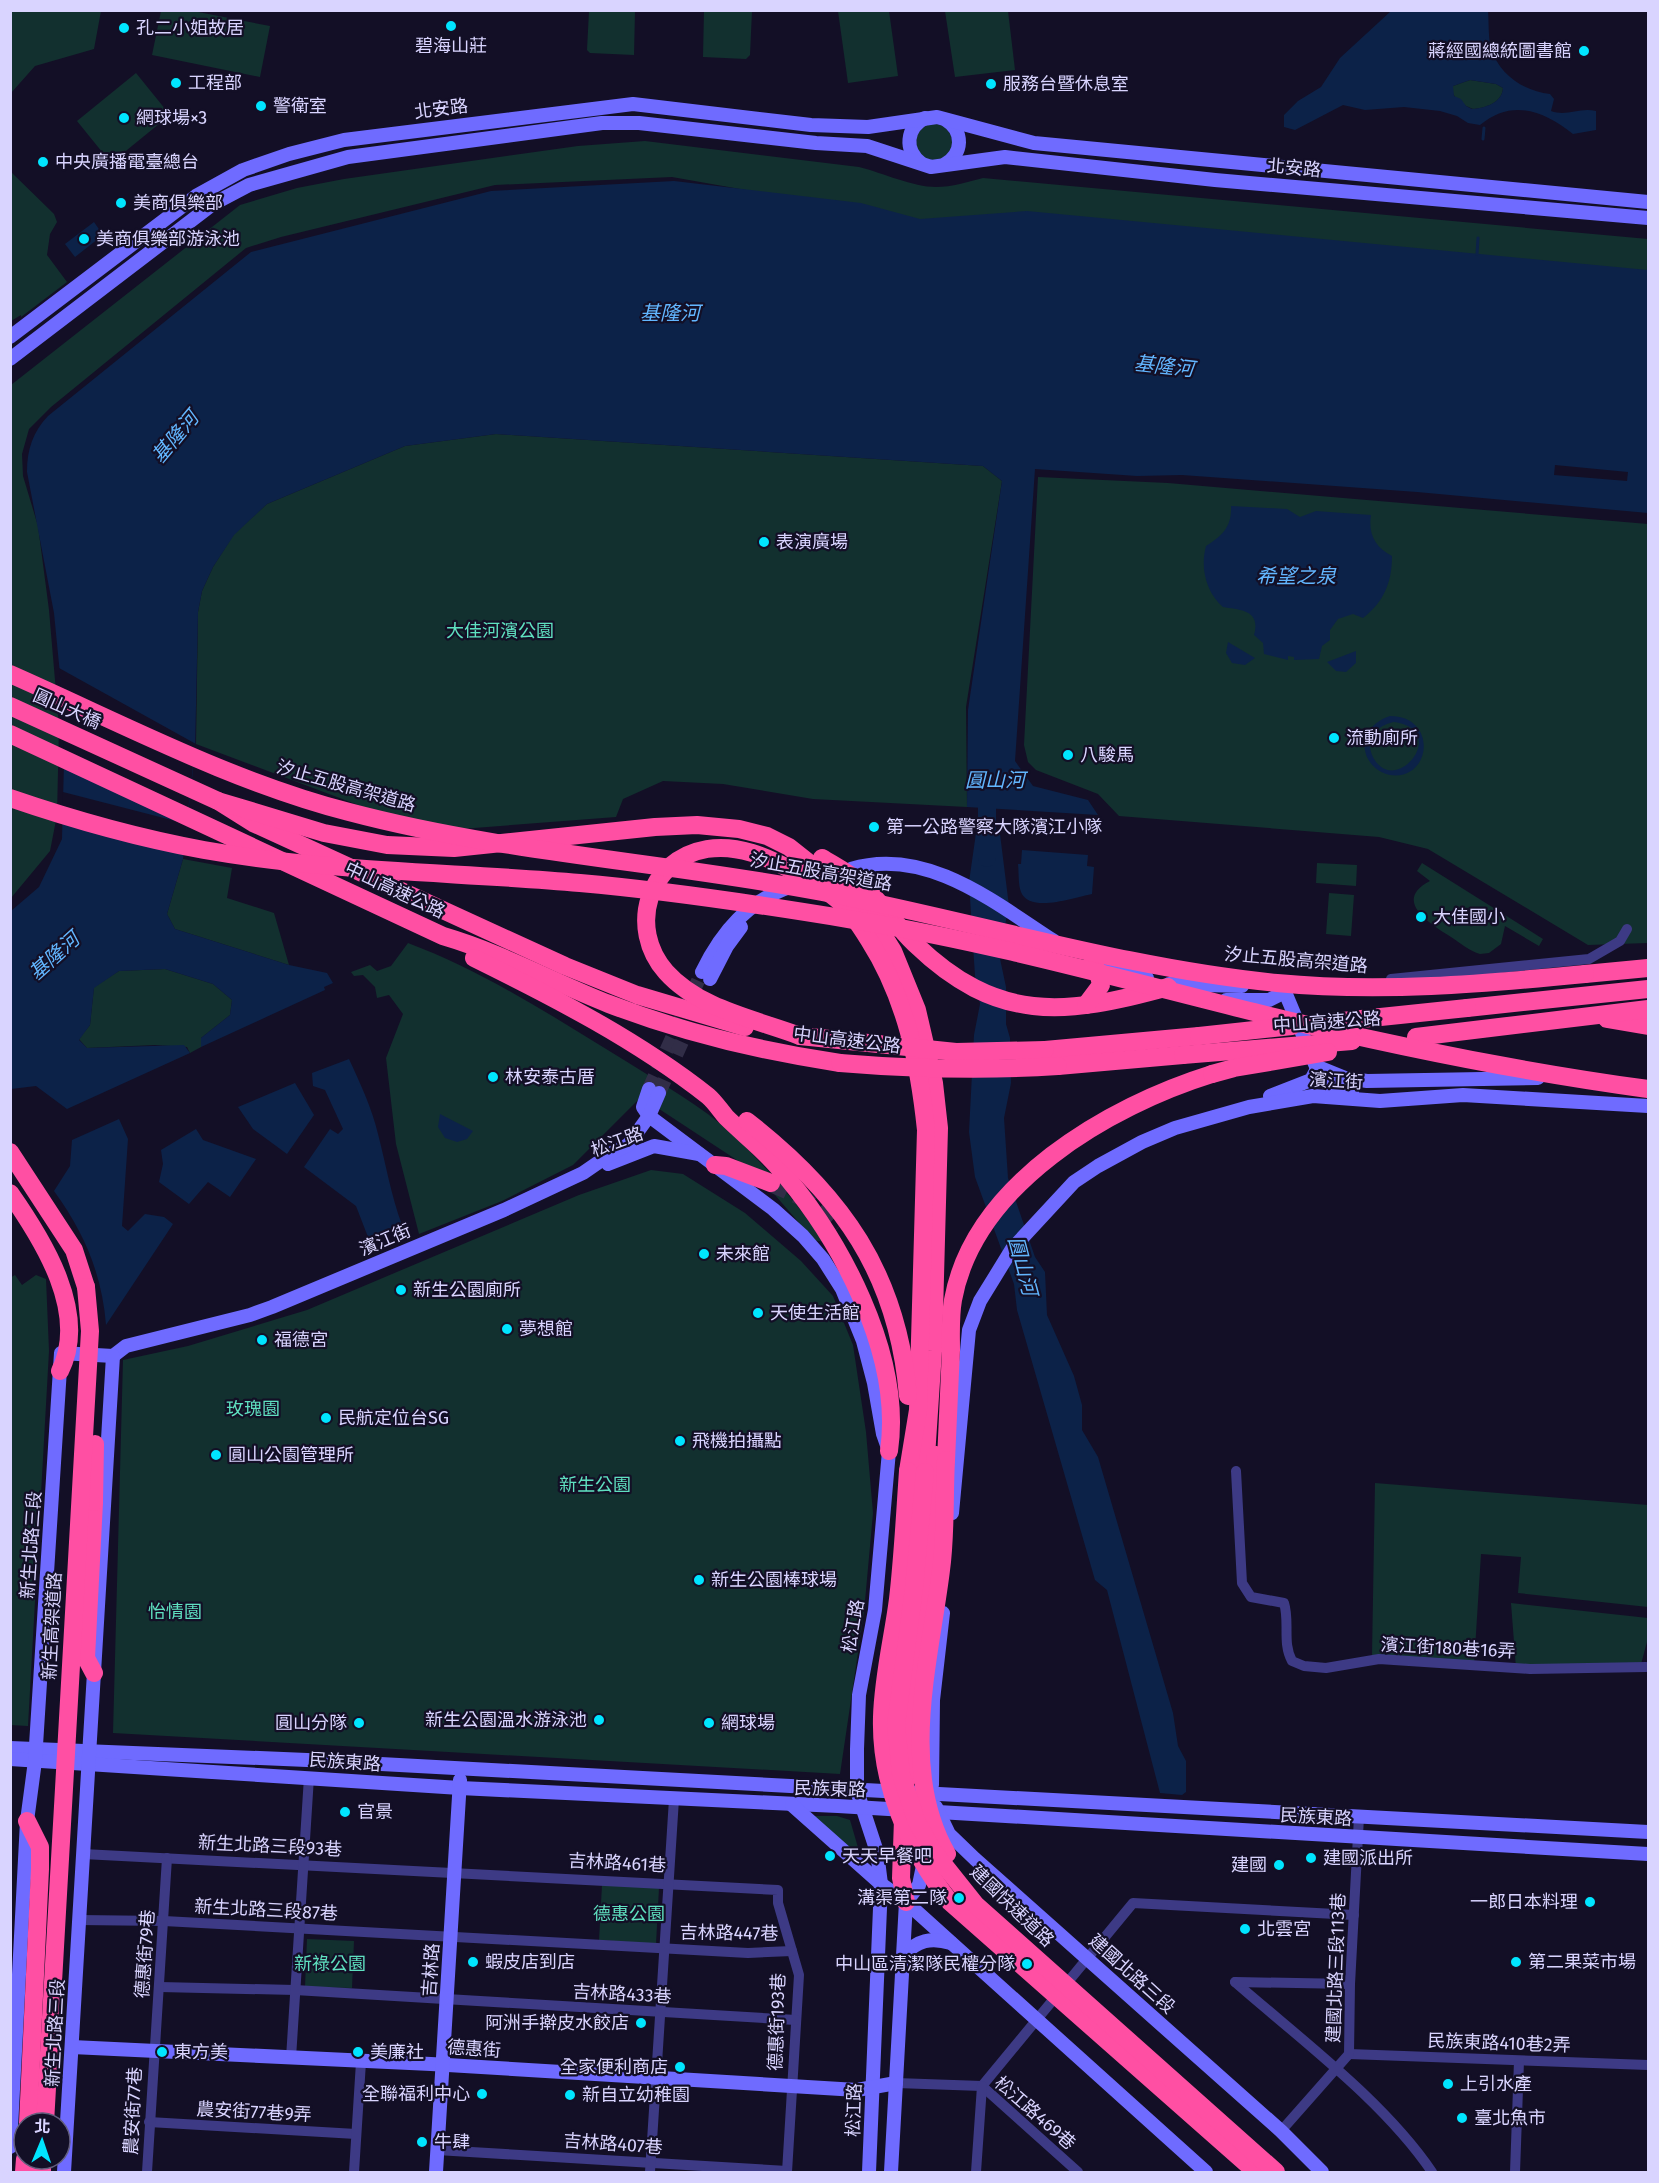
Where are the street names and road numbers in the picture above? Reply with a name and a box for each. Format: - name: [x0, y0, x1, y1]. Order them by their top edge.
- street label: 北安路: [413, 95, 469, 123]
- street label: 北安路: [1266, 155, 1322, 181]
- street label: 圓山大橋: [30, 684, 104, 734]
- street label: 汐止五股高架道路: [274, 756, 418, 816]
- street label: 汐止五股高架道路: [748, 849, 894, 895]
- street label: 中山高速公路: [341, 857, 449, 923]
- street label: 汐止五股高架道路: [1223, 943, 1369, 977]
- street label: 中山高速公路: [1272, 1007, 1382, 1037]
- street label: 中山高速公路: [792, 1023, 902, 1057]
- street label: 濱江街: [1308, 1069, 1364, 1093]
- street label: 松江路: [588, 1122, 646, 1162]
- street label: 濱江街: [356, 1219, 414, 1261]
- street label: 新生北路三段: [16, 1490, 46, 1600]
- street label: 新生高架道路: [38, 1571, 66, 1681]
- street label: 松江路: [837, 1598, 869, 1654]
- street label: 濱江街180巷16弄: [1380, 1633, 1516, 1663]
- street label: 民族東路: [308, 1749, 382, 1775]
- street label: 民族東路: [794, 1777, 866, 1801]
- street label: 民族東路: [1279, 1804, 1353, 1830]
- street label: 新生北路三段93巷: [197, 1831, 343, 1861]
- street label: 吉林路461巷: [567, 1849, 667, 1877]
- street label: 建國快速道路: [966, 1861, 1058, 1951]
- street label: 建國北路三段113巷: [1322, 1892, 1350, 2044]
- street label: 新生北路三段87巷: [194, 1895, 338, 1925]
- street label: 德惠街79巷: [131, 1909, 159, 1999]
- street label: 吉林路447巷: [679, 1921, 779, 1945]
- street label: 建國北路三段: [1085, 1930, 1179, 2018]
- street label: 吉林路: [418, 1942, 444, 1998]
- street label: 德惠街193巷: [764, 1973, 790, 2071]
- street label: 新生北路三段: [41, 1978, 69, 2088]
- street label: 吉林路433巷: [572, 1980, 672, 2008]
- street label: 民族東路410巷2弄: [1427, 2030, 1571, 2056]
- street label: 德惠街: [446, 2036, 502, 2062]
- street label: 農安街77巷: [120, 2066, 146, 2156]
- street label: 松江路469巷: [990, 2072, 1080, 2154]
- street label: 松江路: [842, 2083, 866, 2137]
- street label: 農安街77巷9弄: [196, 2098, 312, 2126]
- street label: 吉林路407巷: [563, 2130, 663, 2158]

